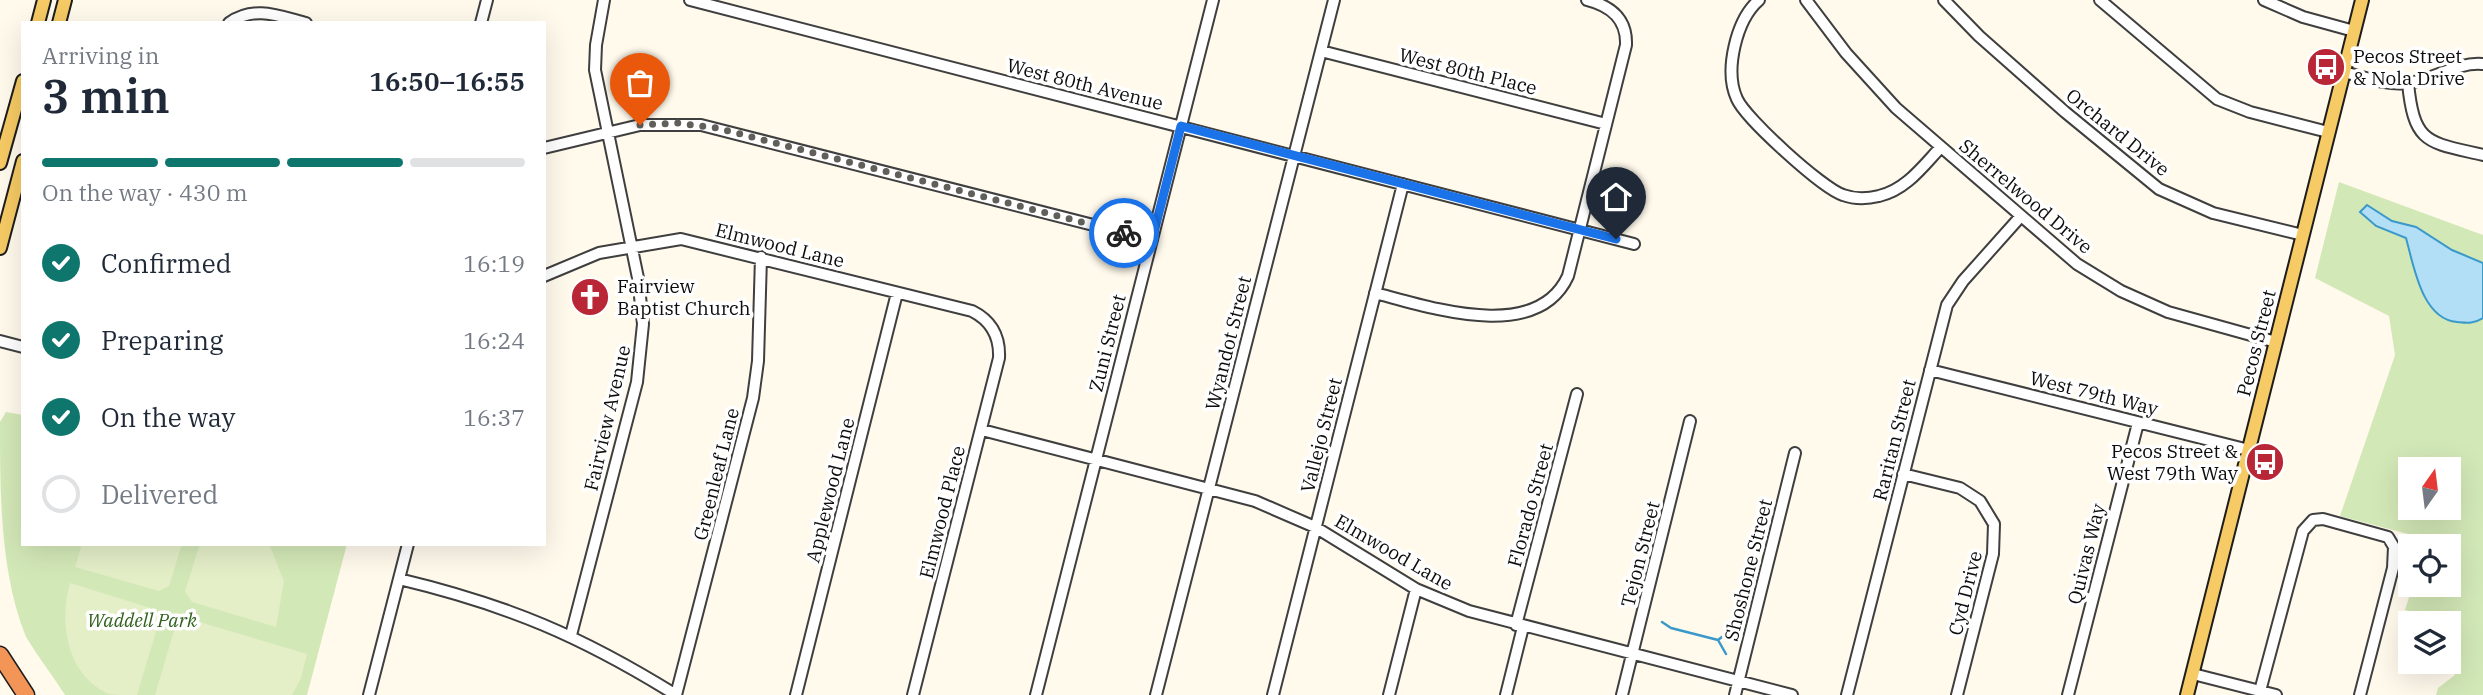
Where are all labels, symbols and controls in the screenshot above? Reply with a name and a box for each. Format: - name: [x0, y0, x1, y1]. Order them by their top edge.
- text: Arriving in: [42, 40, 159, 70]
- street label: West 80th Place: [1396, 42, 1540, 100]
- place label: Pecos Street & Nola Drive: [2353, 44, 2465, 90]
- bus stop icon: Pecos Street & Nola Drive: [2305, 46, 2347, 88]
- pin: [610, 53, 670, 125]
- street label: West 80th Avenue: [1004, 53, 1166, 115]
- text: 16:50–16:55: [369, 64, 525, 98]
- icon: bag: [621, 64, 659, 102]
- text: 3 min: [42, 66, 170, 126]
- street label: Orchard Drive: [2061, 83, 2175, 181]
- street label: Sherrelwood Drive: [1955, 133, 2097, 259]
- pin: [1586, 167, 1646, 239]
- text: On the way · 430 m: [42, 177, 248, 207]
- icon: home: [1597, 178, 1635, 216]
- courier: [1089, 198, 1159, 268]
- icon: bike: [1105, 214, 1143, 252]
- street label: Elmwood Lane: [713, 217, 847, 273]
- icon: check: [42, 244, 80, 282]
- text: Confirmed: [101, 246, 232, 280]
- text: 16:19: [463, 248, 525, 278]
- street label: Wyandot Street: [1200, 273, 1256, 413]
- place label: Fairview Baptist Church: [617, 274, 751, 320]
- church icon: Fairview Baptist Church: [569, 276, 611, 318]
- street label: Pecos Street: [2231, 287, 2281, 399]
- street label: Zuni Street: [1083, 291, 1131, 394]
- icon: check: [42, 321, 80, 359]
- text: Preparing: [101, 323, 223, 357]
- text: 16:24: [463, 325, 525, 355]
- street label: Fairview Avenue: [579, 343, 635, 493]
- street label: West 79th Way: [2027, 365, 2161, 421]
- street label: Vallejo Street: [1295, 375, 1347, 495]
- street label: Raritan Street: [1867, 376, 1921, 503]
- icon: check: [42, 398, 80, 436]
- text: On the way: [101, 400, 235, 434]
- text: 16:37: [463, 402, 525, 432]
- street label: Greenleaf Lane: [688, 405, 744, 543]
- street label: Applewood Lane: [800, 415, 860, 565]
- place label: Pecos Street & West 79th Way: [2107, 439, 2239, 485]
- street label: Florado Street: [1502, 440, 1558, 570]
- bus stop icon: Pecos Street & West 79th Way: [2244, 441, 2286, 483]
- street label: Elmwood Place: [914, 443, 970, 581]
- north arrow: [2398, 457, 2460, 520]
- map controls: [2398, 457, 2461, 674]
- text: Delivered: [101, 477, 218, 511]
- street label: Shoshone Street: [1719, 496, 1777, 644]
- street label: Tejon Street: [1615, 498, 1665, 609]
- street label: Quivas Way: [2062, 500, 2110, 607]
- street label: Elmwood Lane: [1331, 509, 1457, 595]
- button: locate: [2398, 534, 2461, 597]
- street label: Cyd Drive: [1943, 548, 1987, 638]
- park label: Waddell Park: [87, 608, 198, 632]
- button: layers: [2398, 611, 2461, 674]

